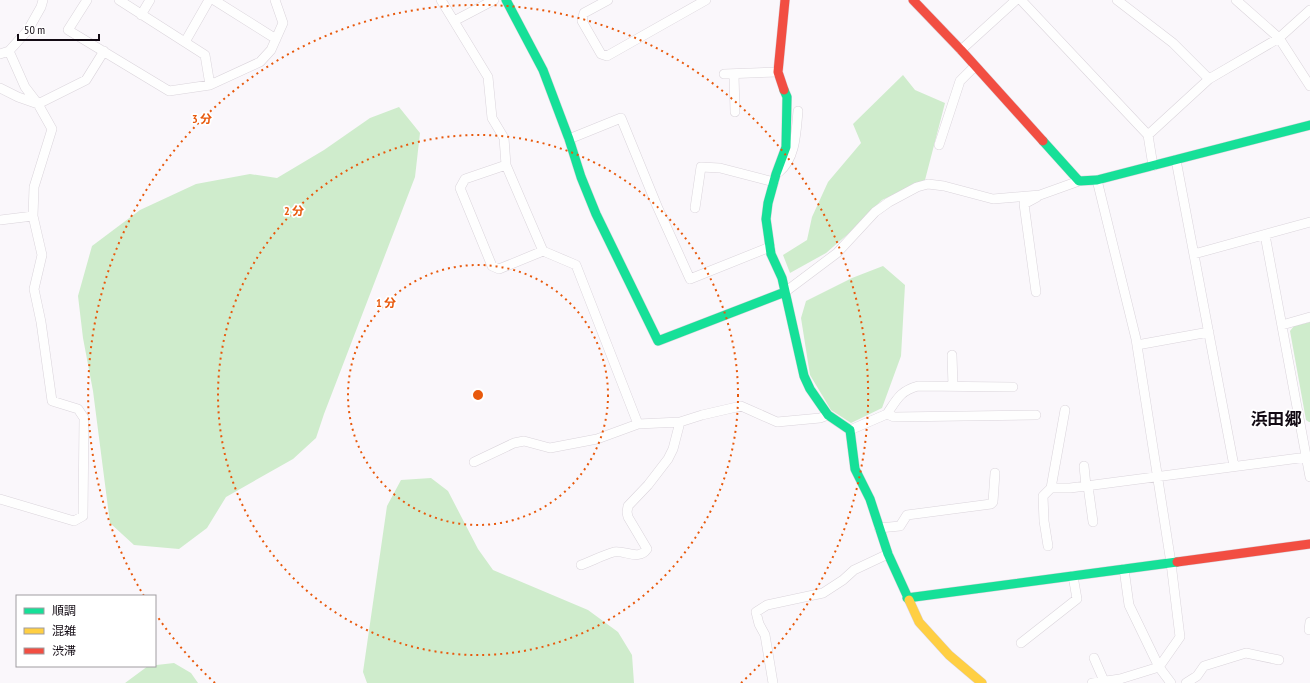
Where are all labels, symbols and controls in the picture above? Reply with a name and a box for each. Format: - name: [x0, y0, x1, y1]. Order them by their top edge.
- scale bar: [18, 16, 99, 42]
- text: 50 m: [24, 22, 45, 37]
- text: 3 分: [192, 111, 212, 126]
- text: 2 分: [284, 203, 304, 218]
- text: 1 分: [376, 295, 396, 310]
- centre of rings: [471, 388, 485, 402]
- district label: 浜田郷: [1251, 408, 1302, 430]
- legend: [16, 595, 156, 667]
- text: 順調: [52, 603, 76, 618]
- text: 混雑: [52, 623, 76, 638]
- text: 渋滞: [52, 643, 76, 658]

